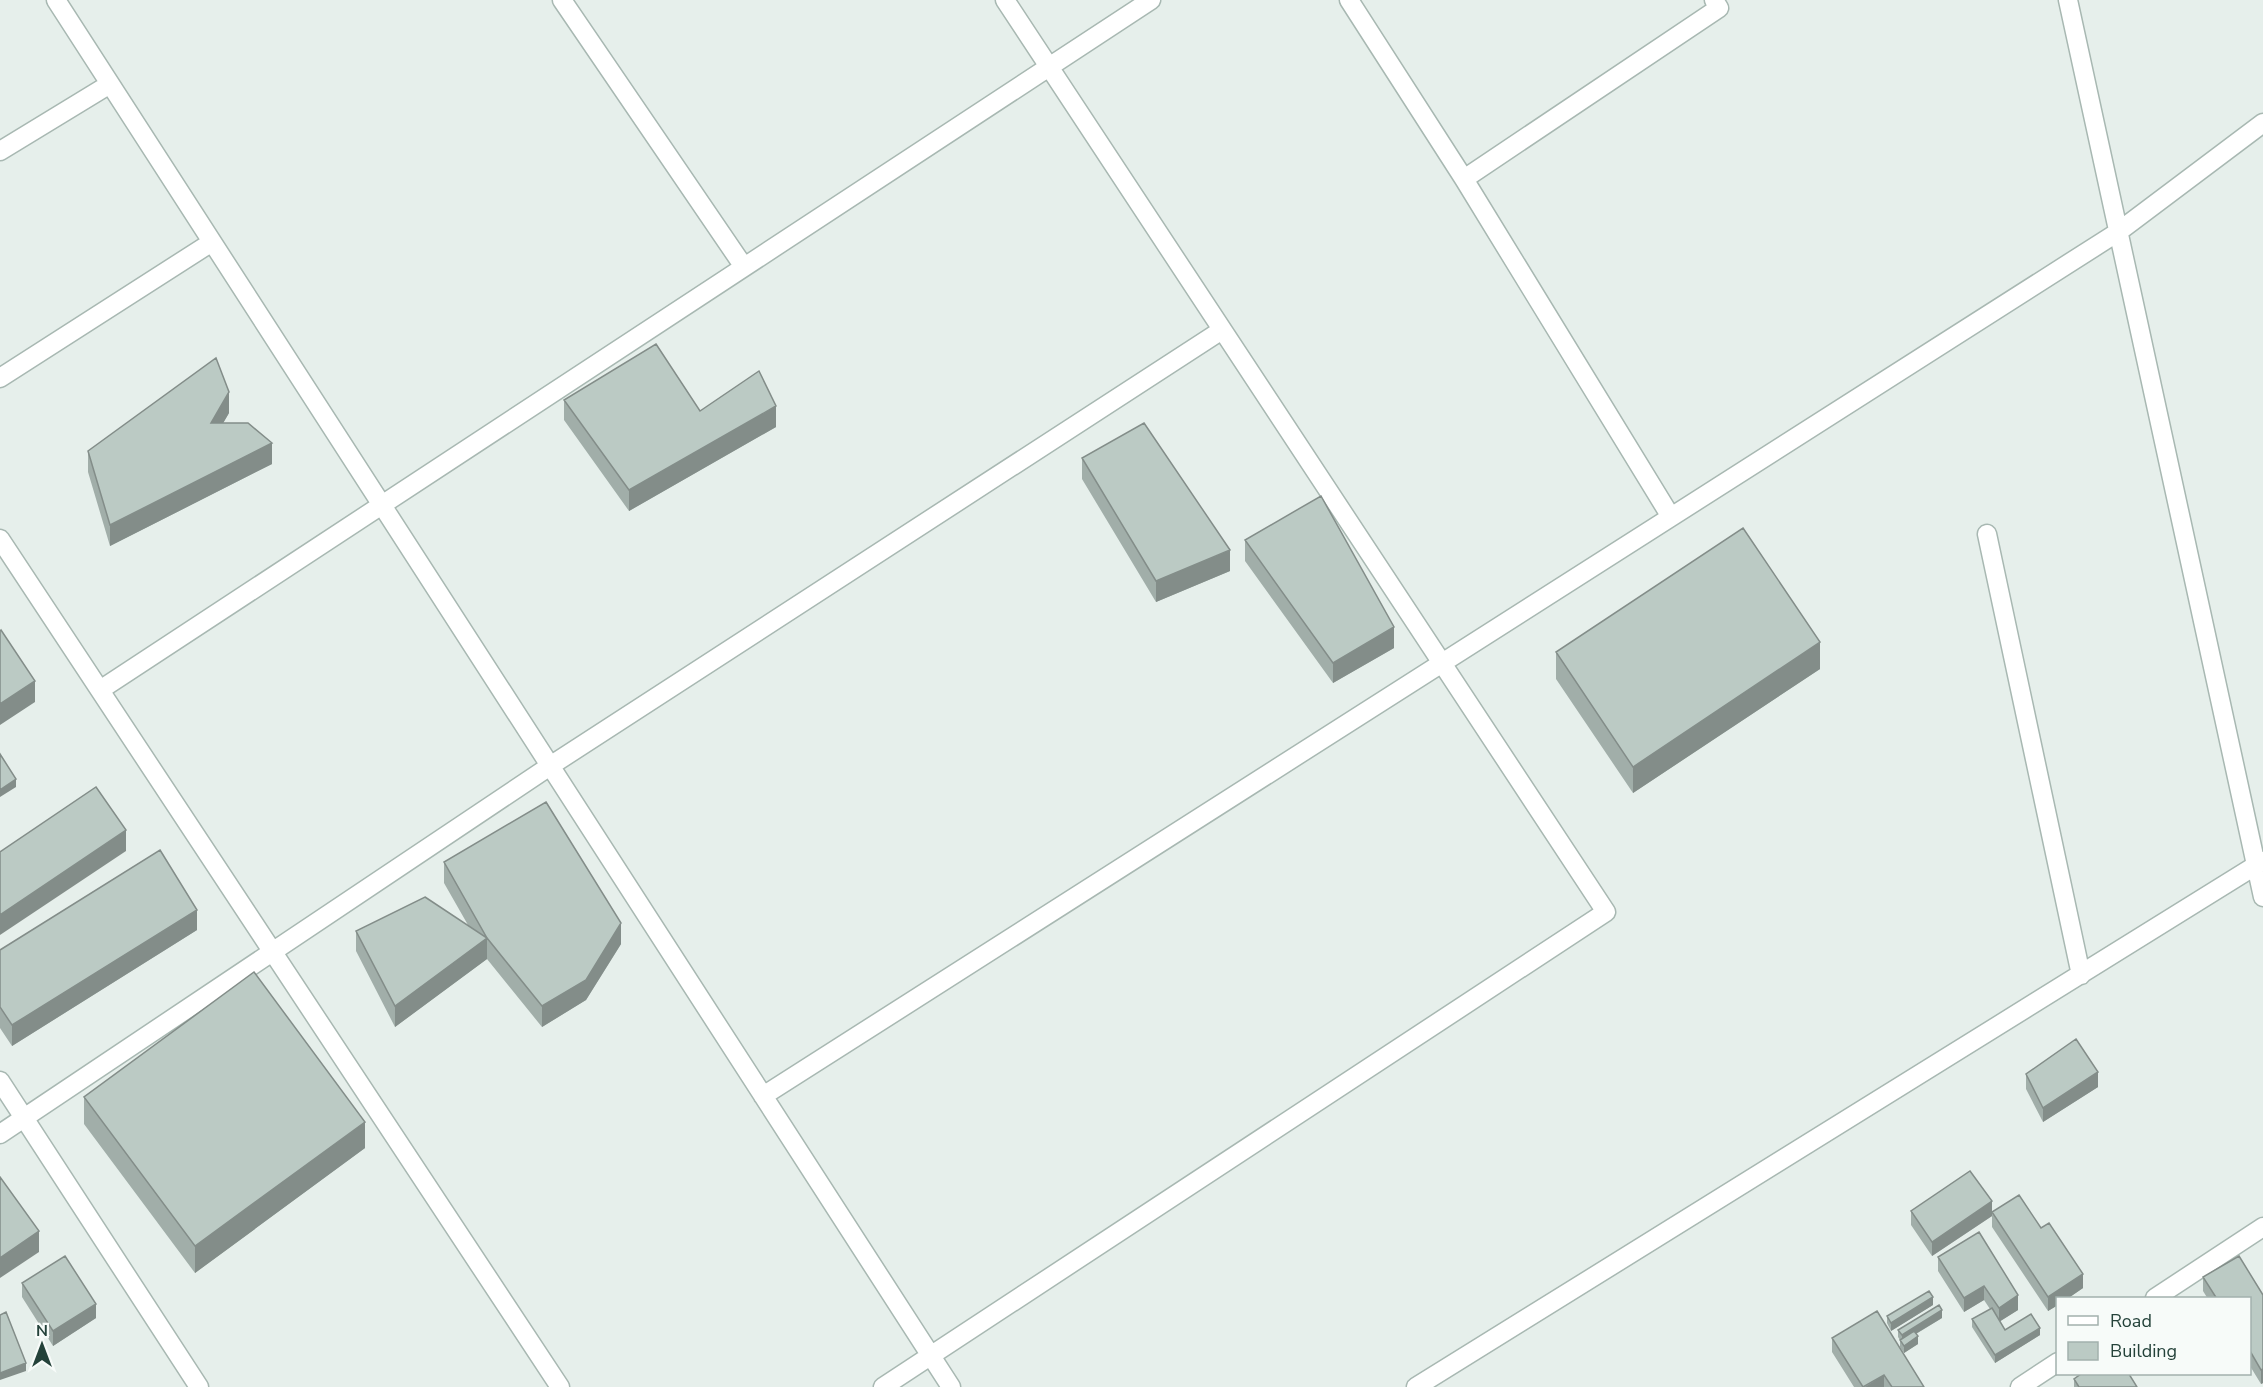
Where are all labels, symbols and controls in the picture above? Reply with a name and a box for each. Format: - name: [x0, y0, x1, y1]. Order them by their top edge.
- legend: [2056, 1297, 2251, 1375]
- text: Road: [2110, 1309, 2152, 1333]
- north arrow: [12, 1315, 72, 1375]
- text: N: [36, 1320, 48, 1342]
- text: Building: [2110, 1339, 2177, 1363]

